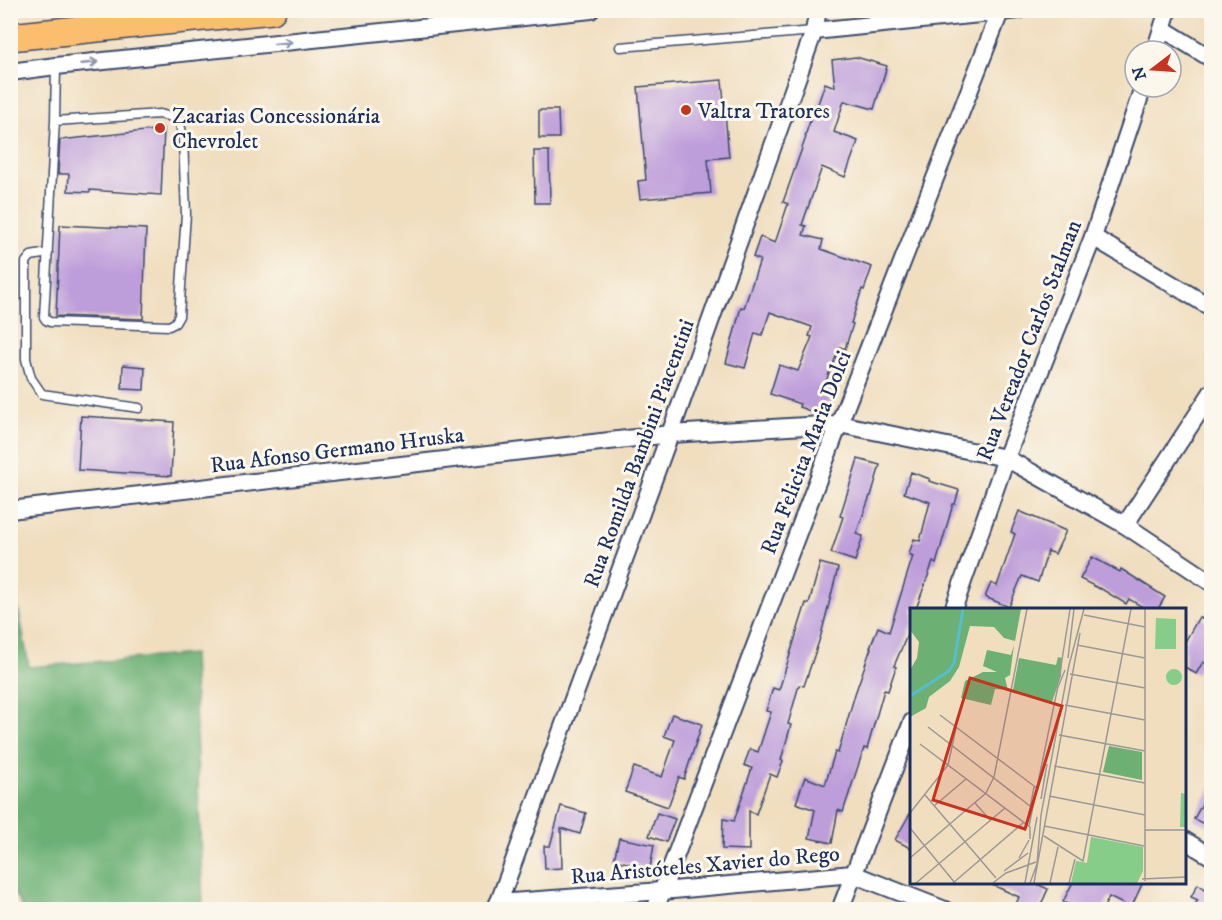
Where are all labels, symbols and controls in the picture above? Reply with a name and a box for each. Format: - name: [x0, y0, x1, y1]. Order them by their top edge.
- one-way arrow: [273, 37, 293, 48]
- north arrow: [1123, 39, 1183, 99]
- one-way arrow: [79, 57, 99, 68]
- text: N: [1128, 64, 1151, 82]
- place label: Valtra Tratores: [697, 98, 830, 125]
- place label: Zacarias Concessionária Chevrolet: [172, 103, 381, 155]
- marker: Valtra Tratores: [679, 103, 693, 117]
- marker: Zacarias Concessionária Chevrolet: [153, 121, 167, 135]
- street label: Rua Vereador Carlos Stalman: [971, 216, 1088, 465]
- street label: Rua Romilda Bambini Piacentini: [578, 316, 701, 591]
- street label: Rua Felicita Maria Dolci: [755, 347, 858, 558]
- street label: Rua Afonso Germano Hruska: [209, 421, 466, 479]
- inset map: [910, 608, 1186, 884]
- street label: Rua Aristóteles Xavier do Rego: [569, 840, 841, 891]

